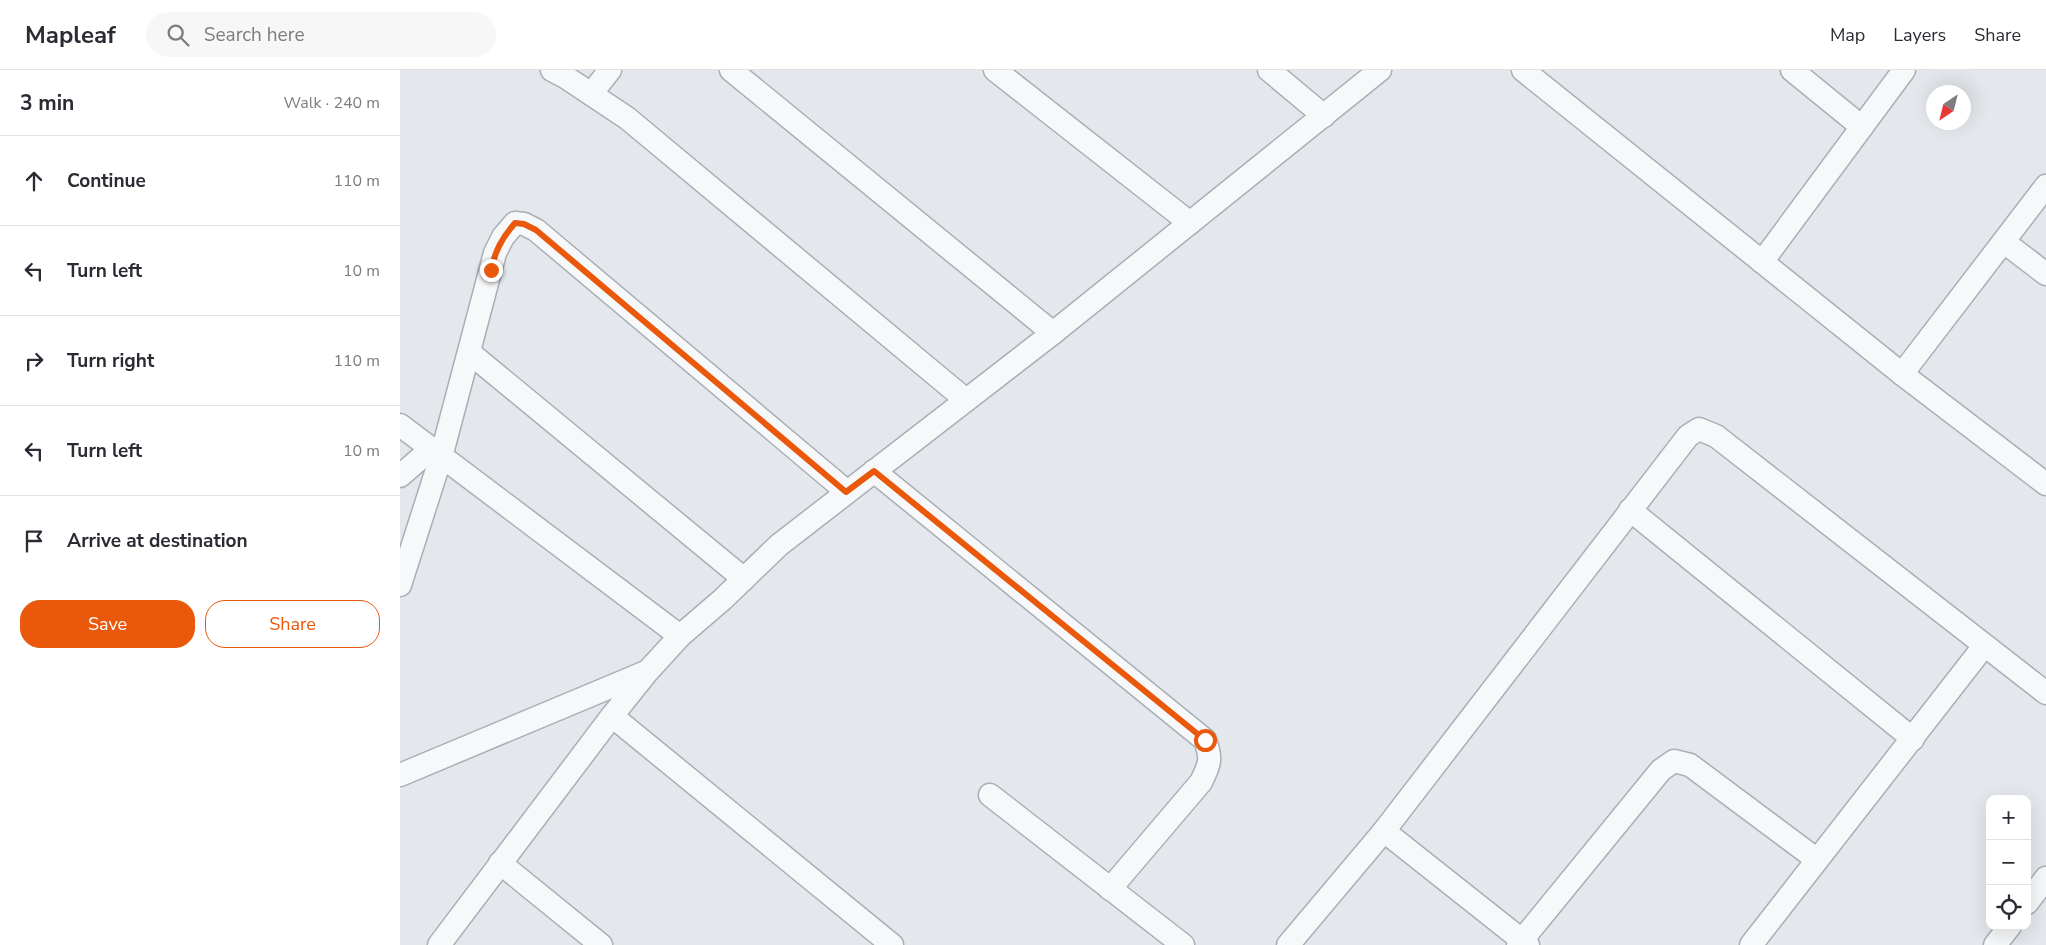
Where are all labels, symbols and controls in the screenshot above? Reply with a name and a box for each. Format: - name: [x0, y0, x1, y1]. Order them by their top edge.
- search box: [146, 12, 496, 57]
- text: Mapleaf: [25, 19, 116, 51]
- icon: search: [164, 21, 192, 49]
- text: Search here: [204, 22, 305, 48]
- text: Map: [1830, 23, 1865, 47]
- text: Layers: [1893, 23, 1946, 47]
- text: Share: [1974, 23, 2021, 47]
- north arrow: [1926, 85, 1971, 130]
- text: 3 min: [20, 89, 74, 117]
- text: Walk · 240 m: [284, 92, 380, 114]
- icon: ahead: [20, 167, 48, 195]
- text: Continue: [67, 168, 146, 194]
- text: 110 m: [333, 170, 380, 192]
- icon: left: [20, 257, 48, 285]
- text: Turn left: [67, 258, 142, 284]
- route end: [480, 259, 503, 282]
- text: 10 m: [343, 260, 380, 282]
- icon: right: [20, 347, 48, 375]
- text: Turn right: [67, 348, 154, 374]
- text: 110 m: [333, 350, 380, 372]
- icon: left: [20, 437, 48, 465]
- text: Turn left: [67, 438, 142, 464]
- text: 10 m: [343, 440, 380, 462]
- icon: arrive: [20, 527, 48, 555]
- text: Arrive at destination: [67, 528, 248, 554]
- button: Save: [20, 600, 195, 648]
- button: Share: [205, 600, 380, 648]
- route start: [1194, 729, 1217, 752]
- map controls: [1986, 795, 2031, 930]
- button: +: [1986, 795, 2031, 840]
- button: −: [1986, 840, 2031, 885]
- button: locate: [1986, 885, 2031, 930]

